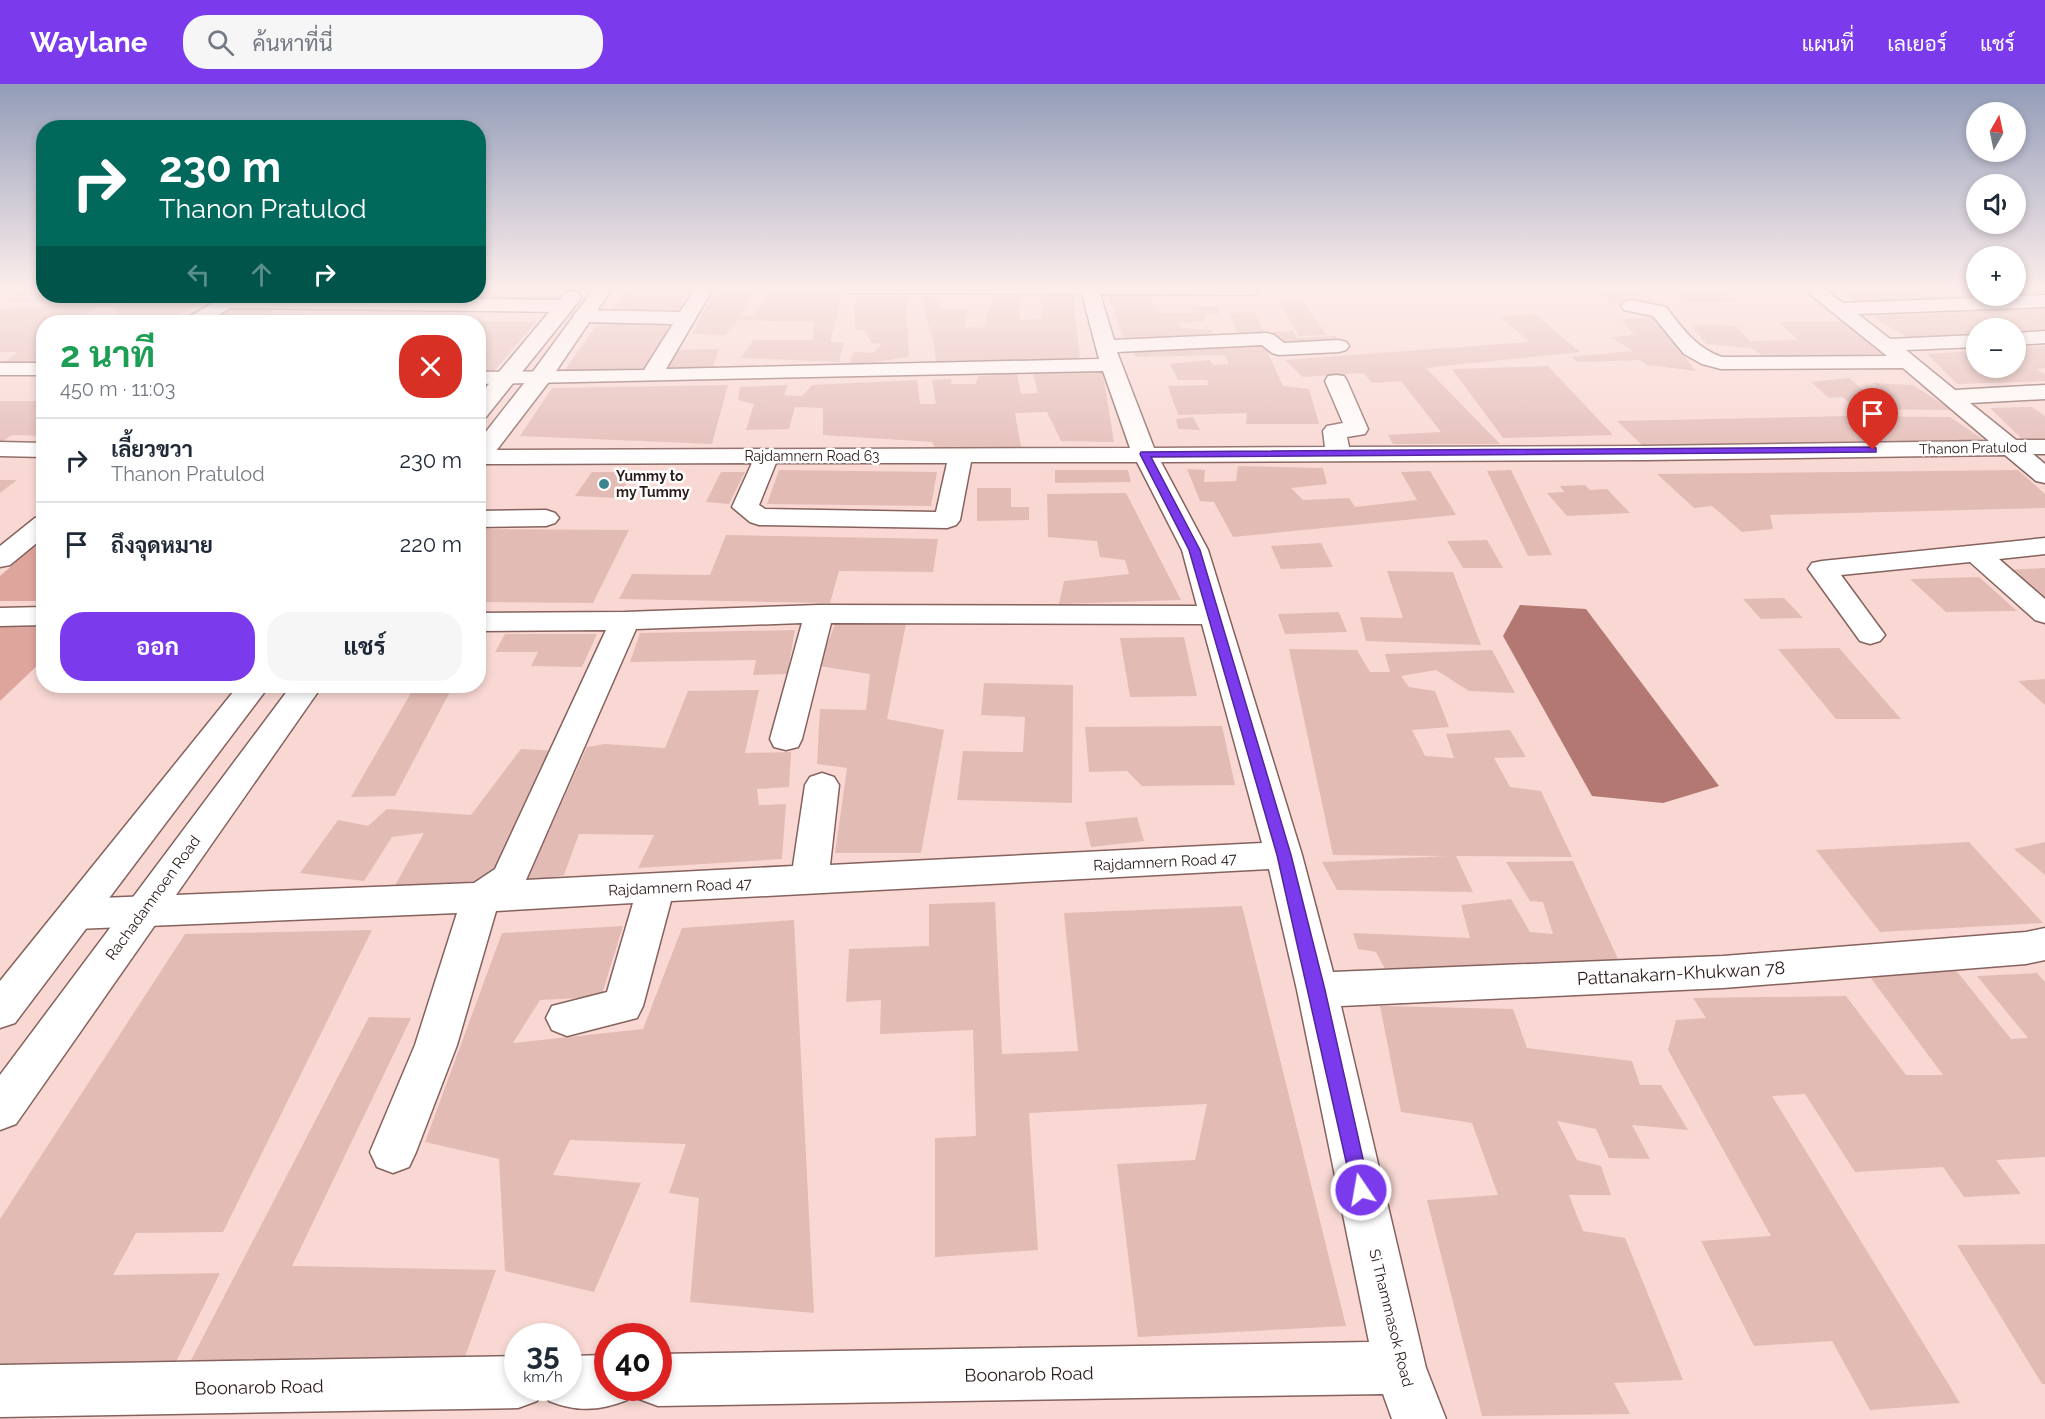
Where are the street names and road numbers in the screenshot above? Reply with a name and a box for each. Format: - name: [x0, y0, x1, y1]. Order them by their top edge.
- street label: Thanon Pratulod: [1919, 439, 2027, 457]
- street label: Rajdamnern Road 63: [744, 448, 880, 464]
- street label: Rachadamnoen Road: [102, 832, 204, 964]
- street label: Rajdamnern Road 47: [1093, 849, 1237, 875]
- street label: Rajdamnern Road 47: [608, 874, 752, 900]
- street label: Pattanakarn-Khukwan 78: [1576, 957, 1786, 989]
- street label: Si Thammasok Road: [1365, 1247, 1417, 1389]
- street label: Boonarob Road: [964, 1362, 1094, 1386]
- street label: Boonarob Road: [194, 1375, 324, 1399]

